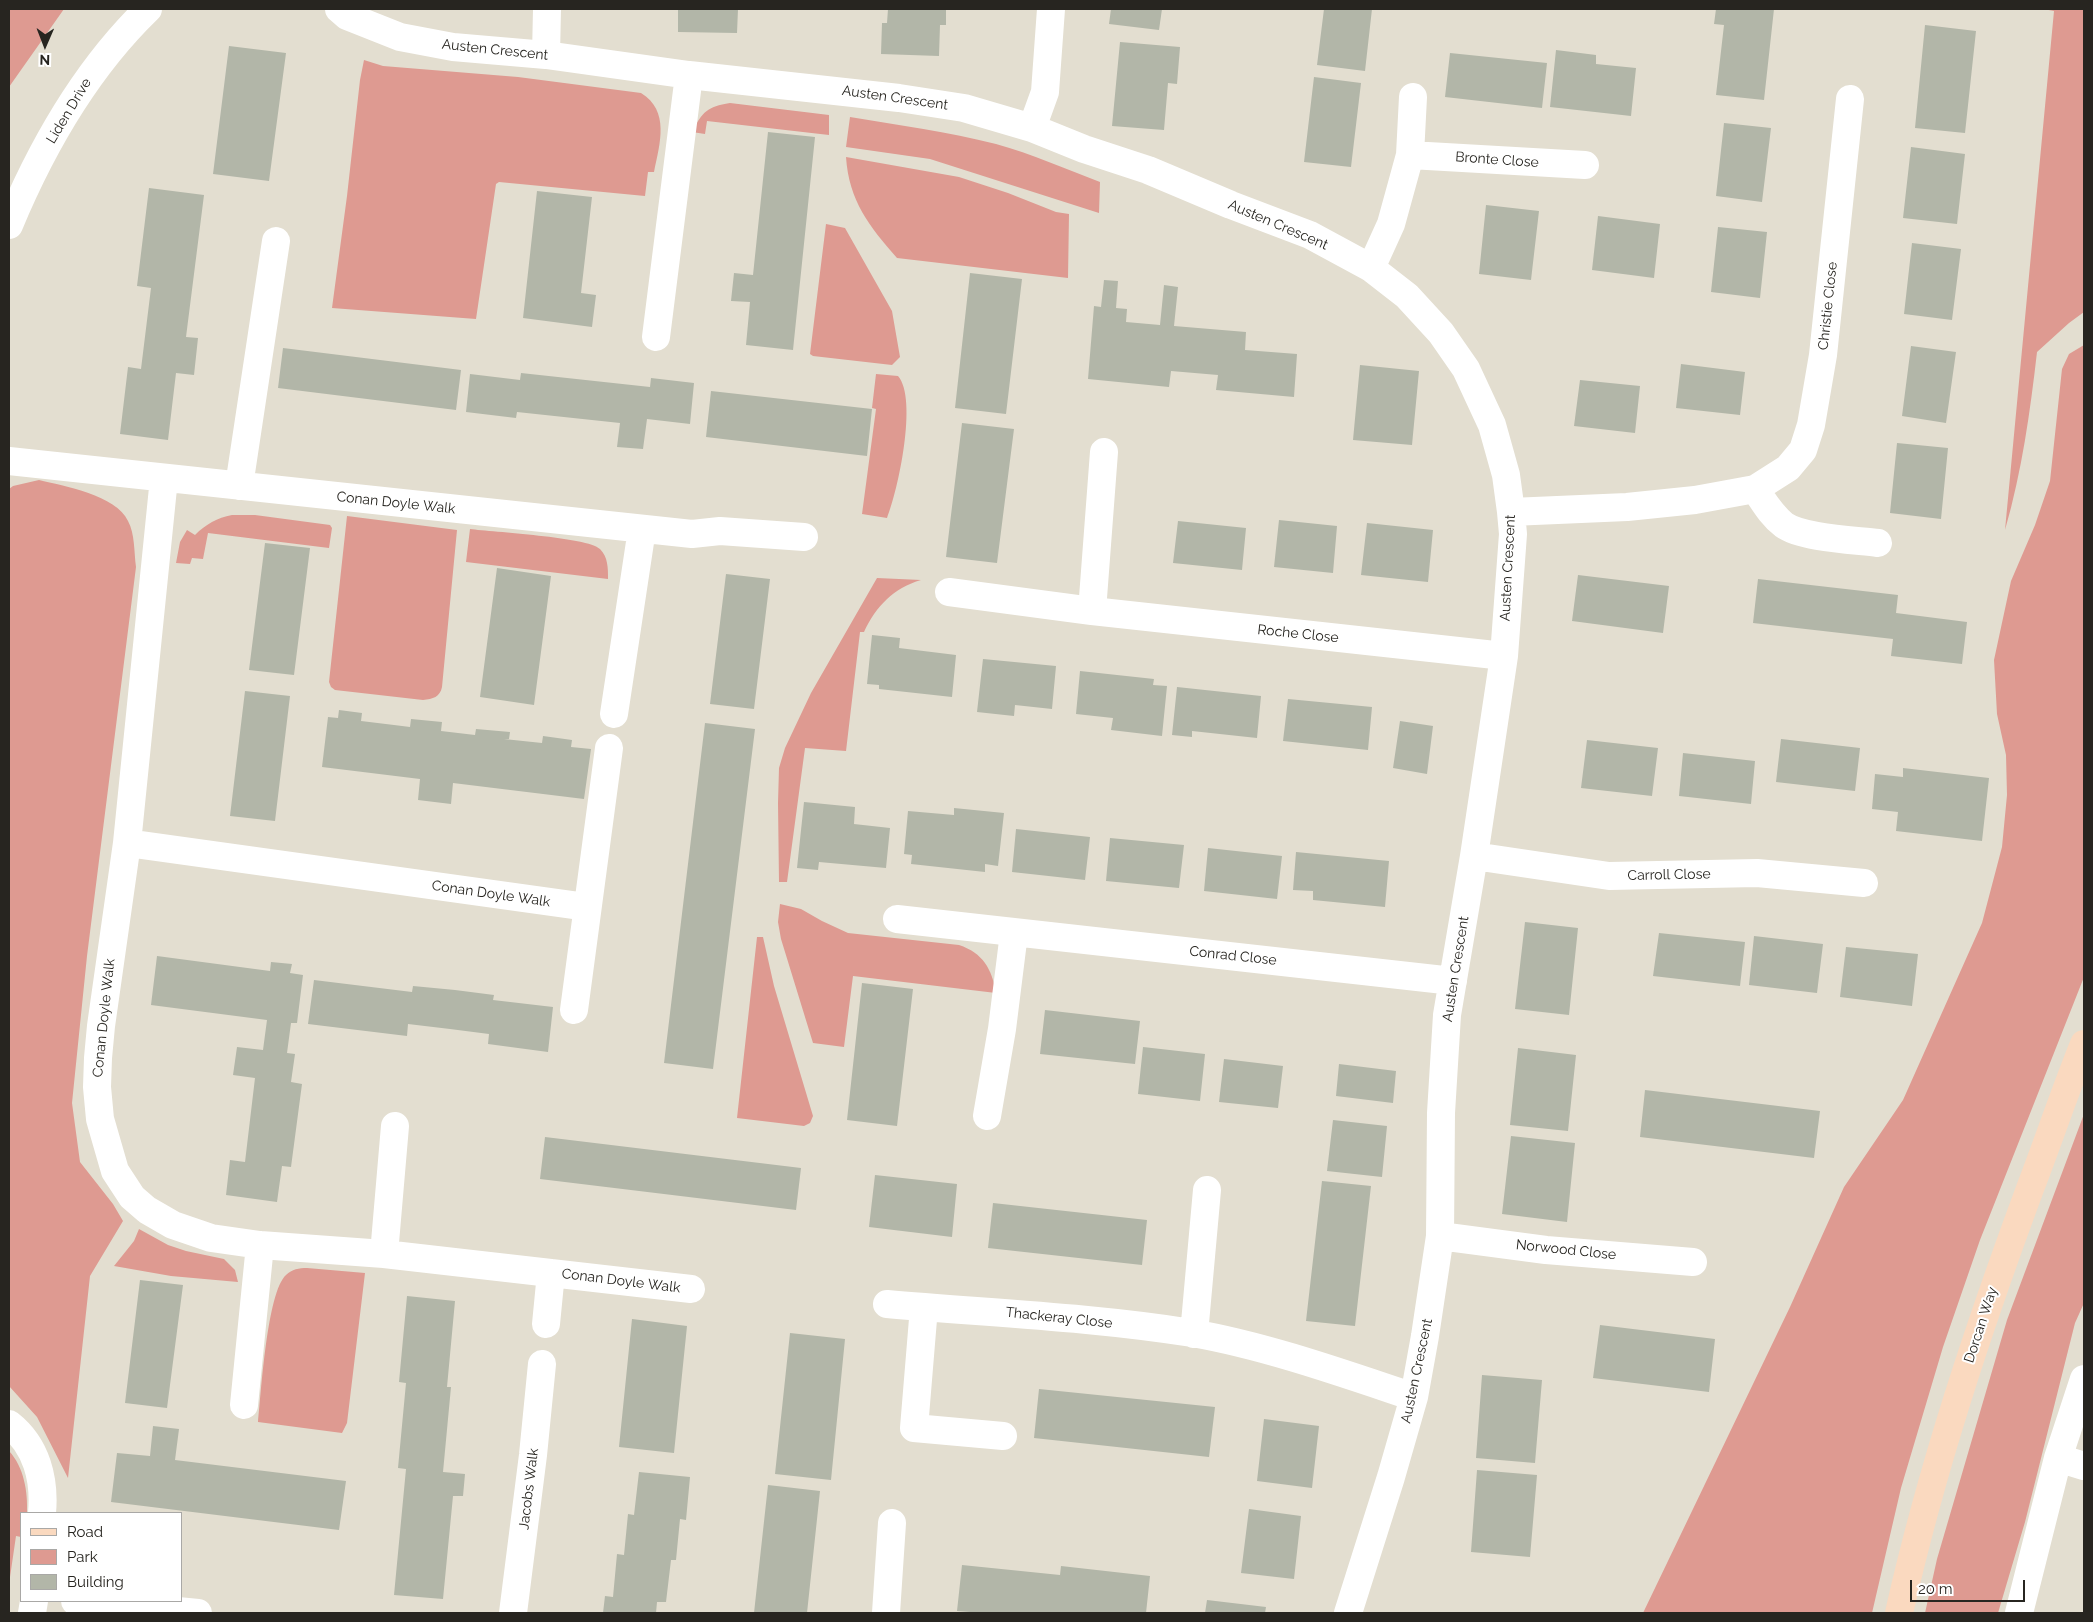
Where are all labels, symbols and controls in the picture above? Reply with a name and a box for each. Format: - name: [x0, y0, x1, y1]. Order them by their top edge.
- north arrow: [20, 20, 70, 70]
- street label: Austen Crescent: [441, 36, 549, 64]
- text: N: [39, 52, 50, 68]
- street label: Liden Drive: [43, 75, 95, 147]
- street label: Austen Crescent: [841, 82, 949, 114]
- street label: Bronte Close: [1455, 149, 1539, 171]
- street label: Austen Crescent: [1226, 196, 1330, 254]
- street label: Christie Close: [1815, 261, 1841, 351]
- street label: Conan Doyle Walk: [336, 488, 456, 518]
- street label: Austen Crescent: [1497, 514, 1519, 622]
- street label: Roche Close: [1257, 621, 1339, 647]
- street label: Carroll Close: [1627, 866, 1711, 884]
- street label: Conan Doyle Walk: [431, 877, 551, 911]
- street label: Austen Crescent: [1439, 915, 1473, 1023]
- street label: Conrad Close: [1189, 943, 1277, 969]
- street label: Conan Doyle Walk: [89, 958, 119, 1078]
- street label: Norwood Close: [1515, 1236, 1617, 1264]
- street label: Conan Doyle Walk: [561, 1265, 681, 1297]
- street label: Dorcan Way: [1961, 1285, 2001, 1365]
- street label: Thackeray Close: [1005, 1304, 1113, 1332]
- street label: Austen Crescent: [1398, 1317, 1436, 1425]
- street label: Jacobs Walk: [516, 1447, 542, 1531]
- legend: [20, 1512, 182, 1602]
- text: Road: [67, 1523, 103, 1541]
- text: Park: [67, 1548, 98, 1566]
- scale bar: [1913, 1570, 2028, 1602]
- text: Building: [67, 1573, 124, 1591]
- text: 20 m: [1918, 1580, 1953, 1598]

